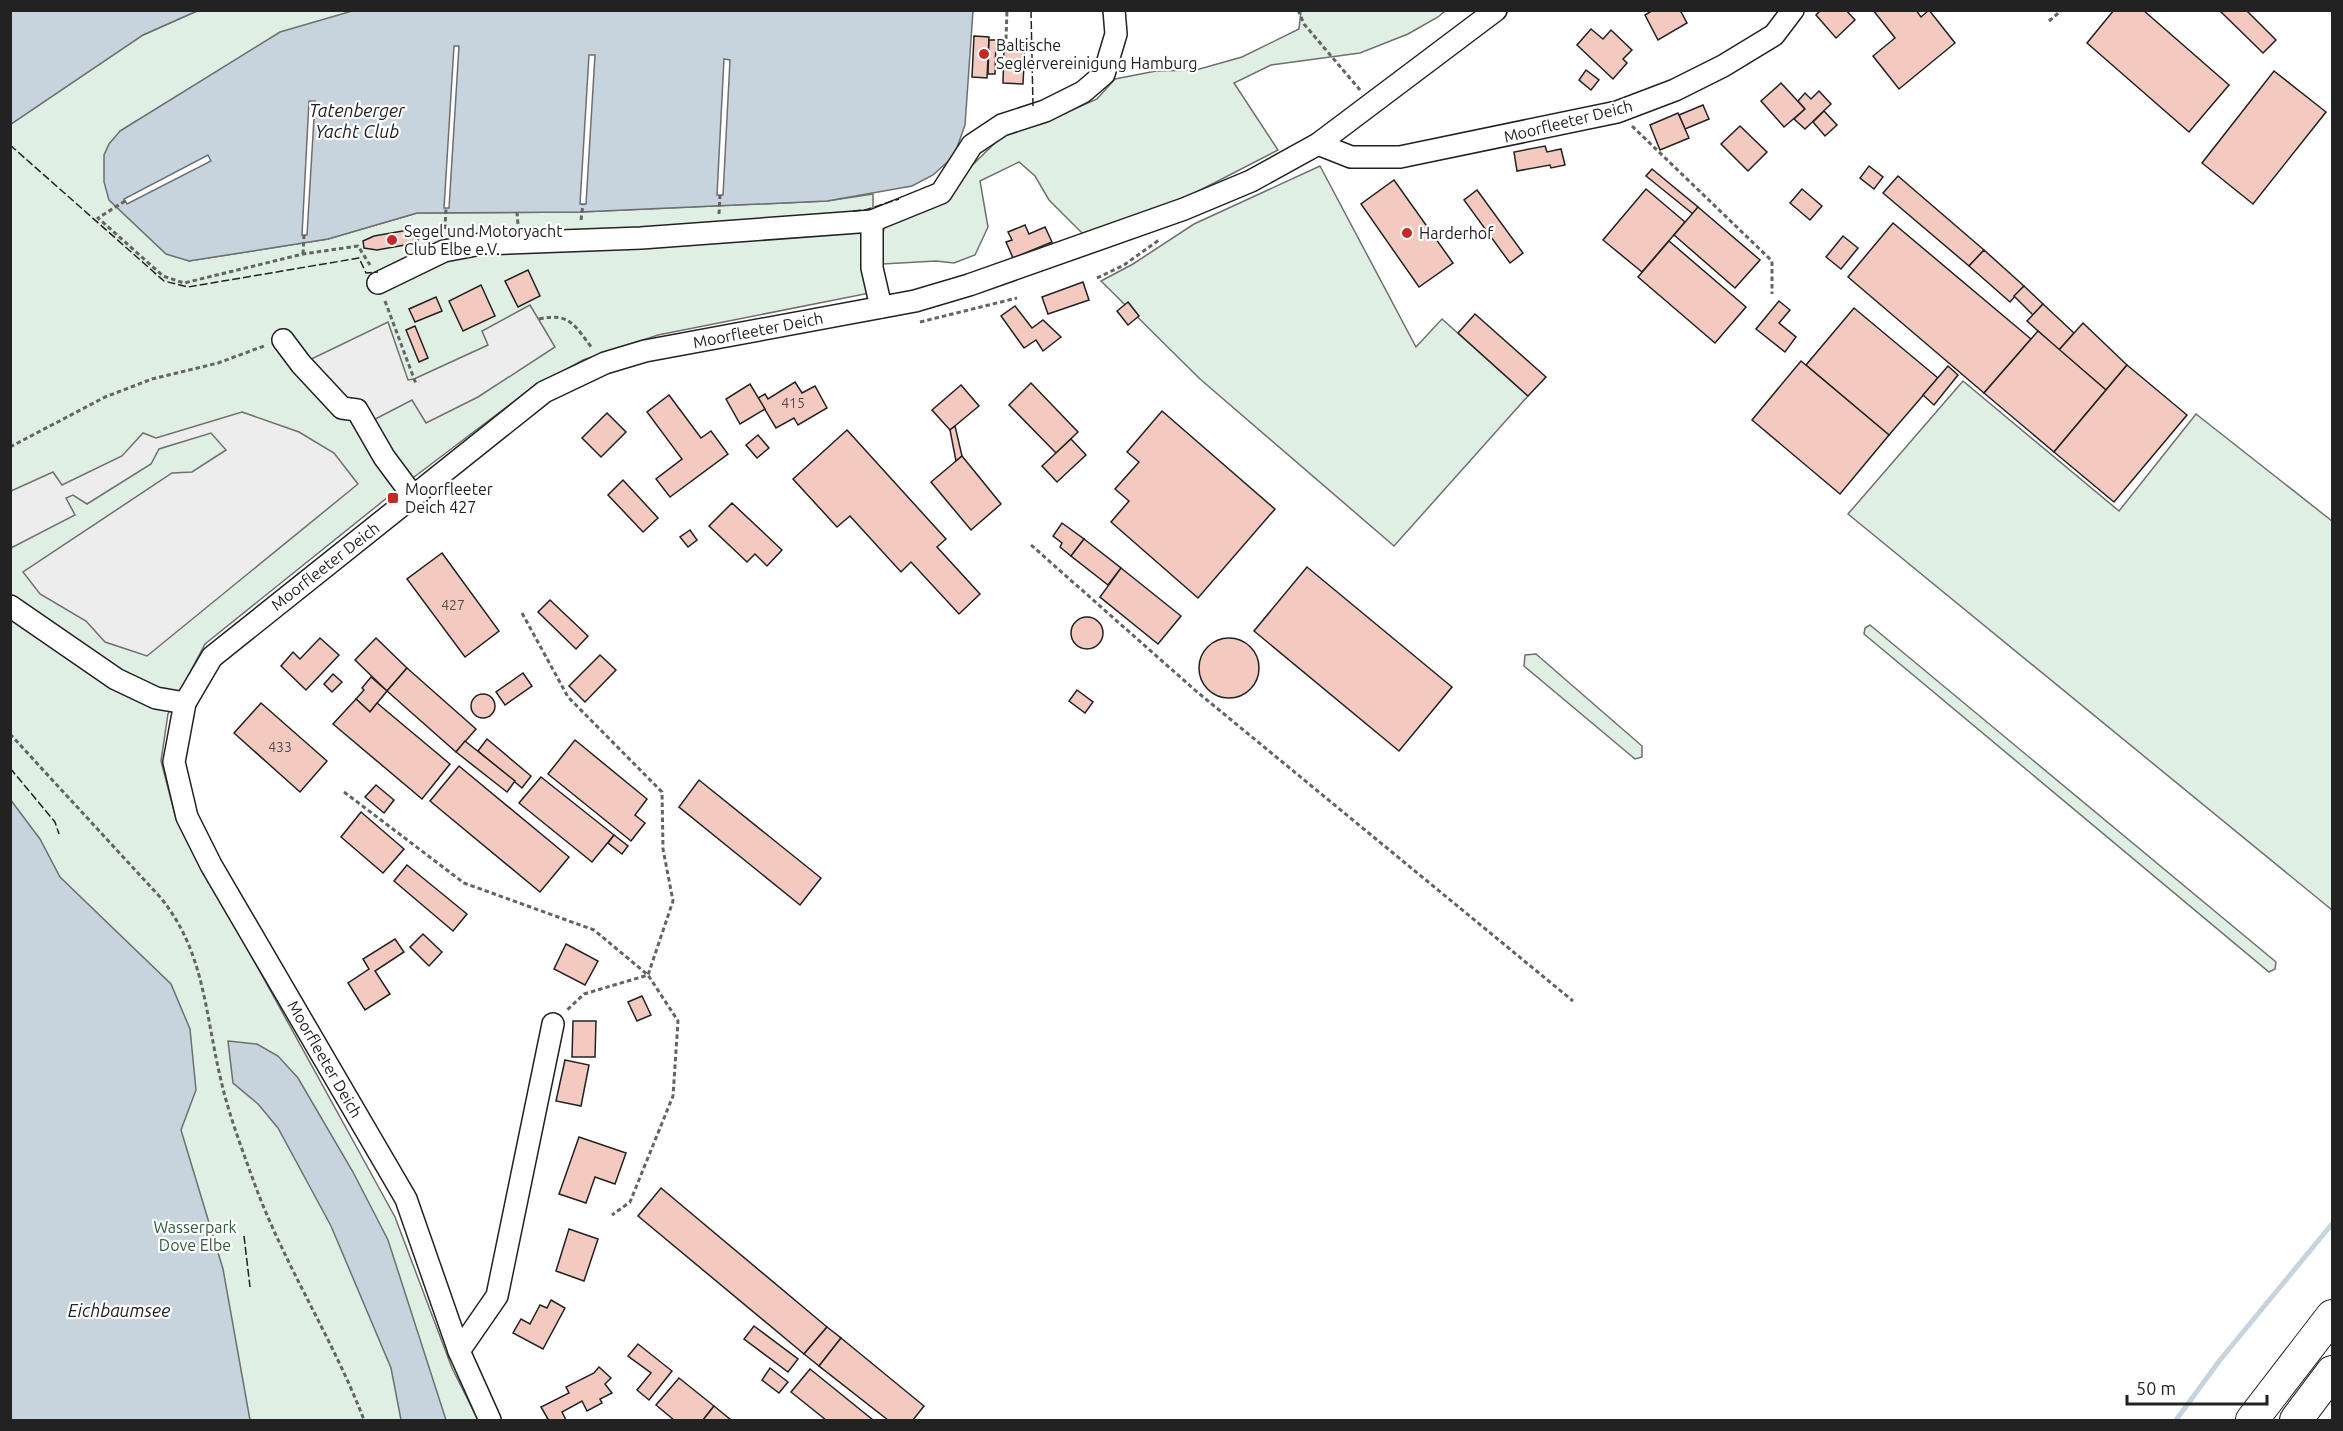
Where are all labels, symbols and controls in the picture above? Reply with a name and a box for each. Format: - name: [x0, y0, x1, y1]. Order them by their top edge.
- place label: Baltische Seglervereinigung Hamburg: [996, 36, 1198, 72]
- marker: Baltische Seglervereinigung Hamburg: [977, 47, 991, 61]
- street label: Moorfleeter Deich: [1502, 96, 1634, 146]
- water label: Tatenberger Yacht Club: [309, 100, 406, 141]
- place label: Segel und Motoryacht Club Elbe e.V.: [404, 222, 563, 258]
- place label: Harderhof: [1419, 224, 1494, 242]
- marker: Harderhof: [1400, 226, 1414, 240]
- marker: Segel und Motoryacht Club Elbe e.V.: [385, 233, 399, 247]
- street label: Moorfleeter Deich: [691, 309, 825, 351]
- house number: 415: [781, 395, 805, 411]
- place label: Moorfleeter Deich 427: [405, 480, 493, 516]
- marker: Moorfleeter Deich 427: [386, 491, 400, 505]
- street label: Moorfleeter Deich: [267, 518, 383, 614]
- house number: 427: [441, 597, 465, 613]
- house number: 433: [268, 739, 292, 755]
- street label: Moorfleeter Deich: [284, 997, 366, 1121]
- park label: Wasserpark Dove Elbe: [153, 1218, 237, 1254]
- water label: Eichbaumsee: [68, 1300, 170, 1320]
- scale bar: [2127, 1368, 2266, 1406]
- text: 50 m: [2136, 1378, 2176, 1398]

